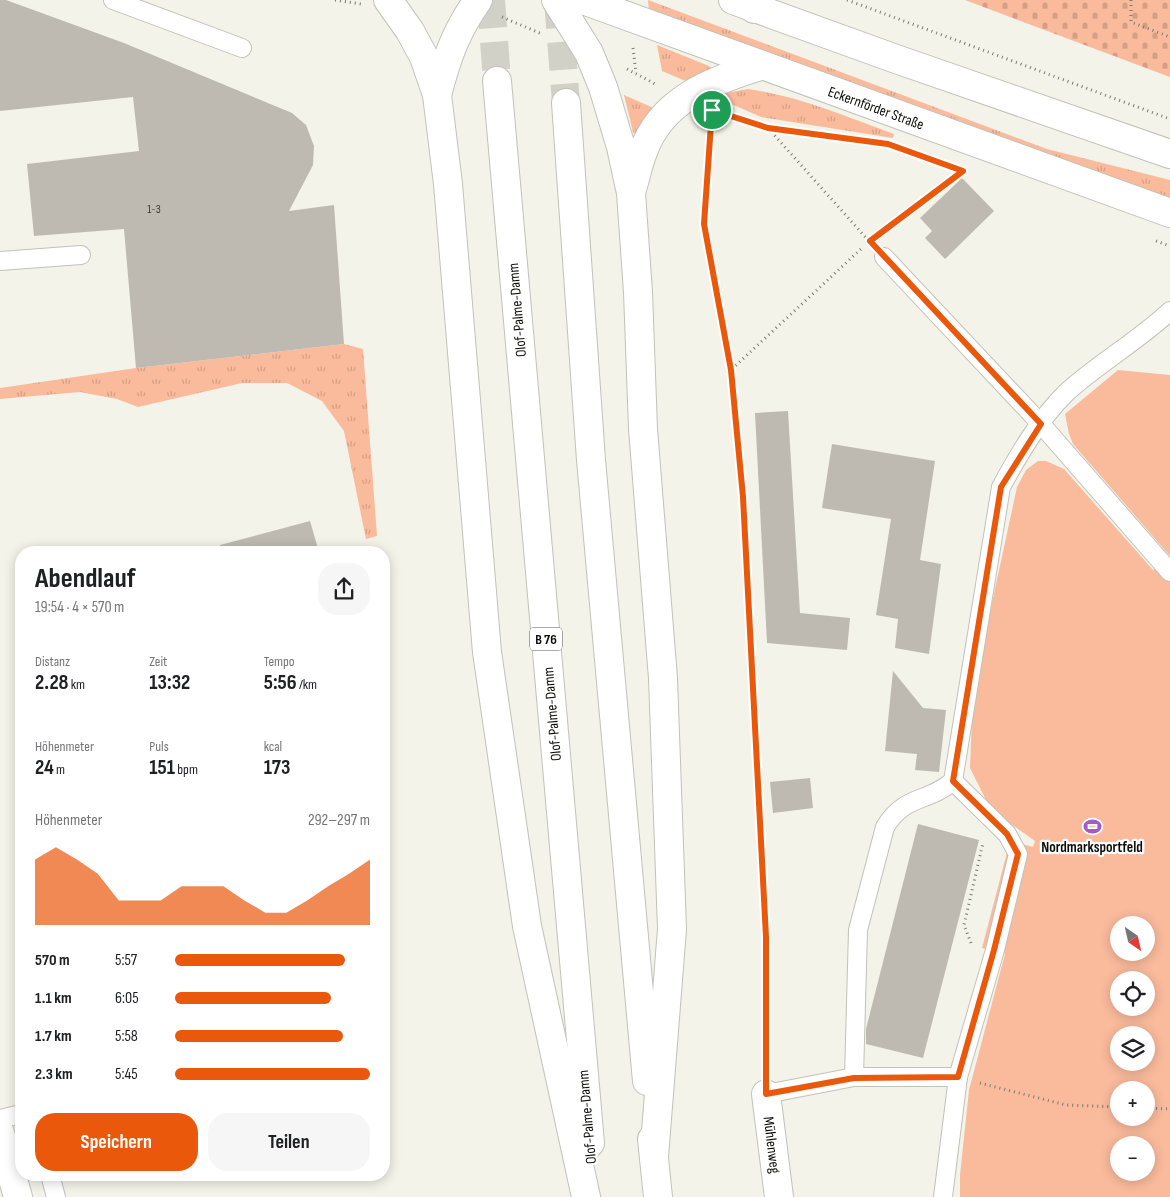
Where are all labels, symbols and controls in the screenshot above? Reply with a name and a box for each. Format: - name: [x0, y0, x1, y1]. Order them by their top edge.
- street label: Eckernförder Straße: [825, 82, 926, 135]
- pin: [691, 89, 733, 131]
- icon: arrive: [698, 96, 726, 124]
- house number: 1-3: [147, 202, 161, 217]
- street label: Olof-Palme-Damm: [504, 262, 531, 358]
- text: Abendlauf: [35, 562, 135, 595]
- button: share: [318, 563, 370, 615]
- text: 19:54 · 4 × 570 m: [35, 598, 124, 617]
- road number: B 76: [530, 628, 562, 650]
- text: Distanz: [35, 653, 70, 670]
- text: Zeit: [149, 653, 167, 670]
- text: Tempo: [264, 653, 295, 670]
- street label: Olof-Palme-Damm: [539, 666, 566, 762]
- text: 2.28: [35, 670, 69, 695]
- text: 13:32: [149, 670, 190, 695]
- text: 5:56: [264, 670, 297, 695]
- text: km: [69, 676, 85, 693]
- text: /km: [297, 676, 317, 693]
- text: Höhenmeter: [35, 738, 94, 755]
- text: Puls: [149, 738, 169, 755]
- text: kcal: [264, 738, 282, 755]
- text: 24: [35, 755, 54, 780]
- text: 151: [149, 755, 175, 780]
- text: 173: [264, 755, 290, 780]
- text: m: [54, 761, 65, 778]
- text: bpm: [175, 761, 198, 778]
- text: Höhenmeter: [35, 811, 102, 830]
- text: 292–297 m: [308, 811, 370, 830]
- sports icon: Nordmarksportfeld: [1082, 816, 1102, 836]
- place label: Nordmarksportfeld: [1041, 838, 1143, 857]
- north arrow: [1110, 916, 1155, 961]
- map controls: [1110, 916, 1155, 1181]
- text: 570 m: [35, 951, 70, 970]
- text: 5:57: [115, 951, 137, 970]
- button: locate: [1110, 971, 1155, 1016]
- text: 1.1 km: [35, 989, 72, 1008]
- text: 6:05: [115, 989, 139, 1008]
- button: layers: [1110, 1026, 1155, 1071]
- text: 1.7 km: [35, 1027, 72, 1046]
- text: 5:58: [115, 1027, 138, 1046]
- text: 2.3 km: [35, 1065, 73, 1084]
- text: 5:45: [115, 1065, 138, 1084]
- street label: Olof-Palme-Damm: [574, 1069, 601, 1165]
- button: +: [1110, 1081, 1155, 1126]
- button: Speichern: [35, 1113, 198, 1171]
- button: Teilen: [208, 1113, 370, 1171]
- street label: Mühlenweg: [759, 1116, 784, 1175]
- button: −: [1110, 1136, 1155, 1181]

